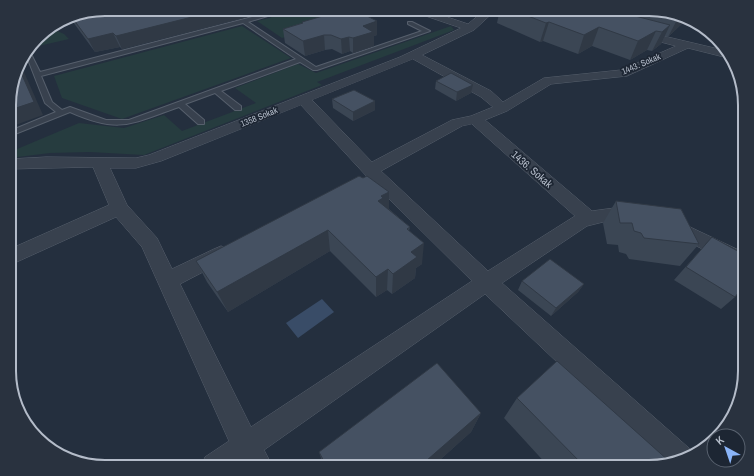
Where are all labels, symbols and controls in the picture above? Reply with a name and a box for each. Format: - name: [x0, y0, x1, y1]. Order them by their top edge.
- street label: 1443. Sokak: [620, 50, 663, 78]
- street label: 1358 Sokak: [239, 104, 280, 130]
- street label: 1436. Sokak: [508, 147, 556, 191]
- north arrow: [706, 428, 746, 468]
- text: K: [713, 433, 727, 448]

